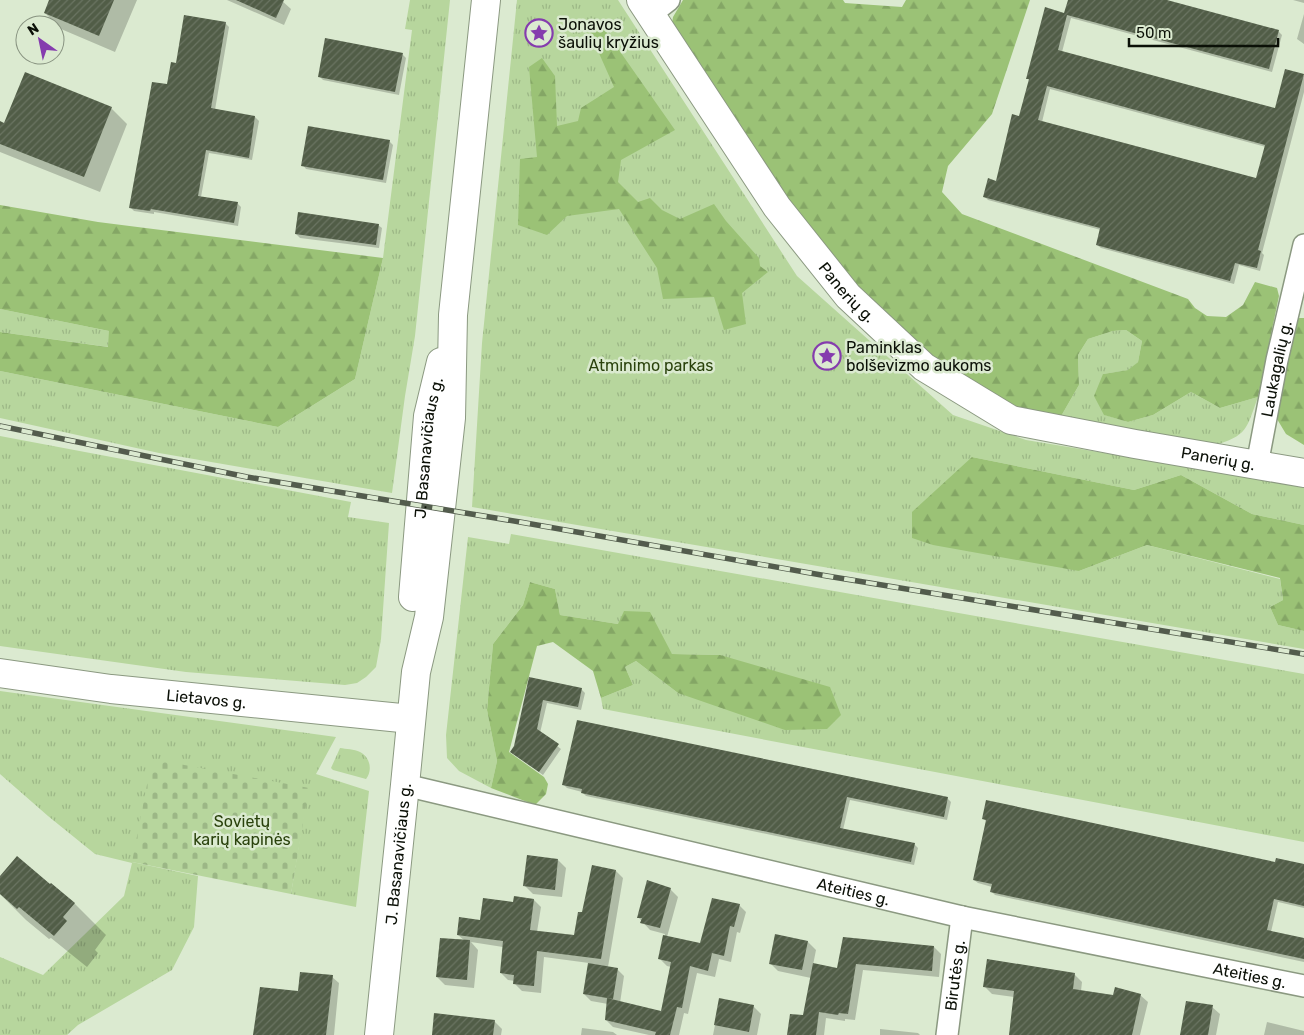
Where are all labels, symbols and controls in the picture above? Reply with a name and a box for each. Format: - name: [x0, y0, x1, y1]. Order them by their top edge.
- north arrow: [15, 15, 65, 65]
- place label: Jonavos šaulių kryžius: [558, 15, 659, 52]
- scale bar: [1129, 15, 1278, 47]
- place icon: Jonavos šaulių kryžius: [524, 18, 554, 48]
- text: N: [24, 20, 42, 39]
- text: 50 m: [1136, 24, 1171, 42]
- street label: Panerių g.: [815, 258, 879, 326]
- street label: Laukagalių g.: [1257, 319, 1296, 419]
- place label: Paminklas bolševizmo aukoms: [846, 338, 992, 375]
- place icon: Paminklas bolševizmo aukoms: [812, 341, 842, 371]
- park label: Atminimo parkas: [588, 356, 714, 375]
- street label: J. Basanavičiaus g.: [411, 375, 447, 519]
- street label: Panerių g.: [1180, 443, 1256, 474]
- street label: Lietavos g.: [165, 686, 247, 712]
- street label: J. Basanavičiaus g.: [382, 782, 415, 926]
- park label: Sovietų karių kapinės: [193, 812, 291, 849]
- street label: Ateities g.: [815, 874, 892, 910]
- street label: Birutės g.: [941, 939, 969, 1012]
- street label: Ateities g.: [1211, 959, 1288, 992]

